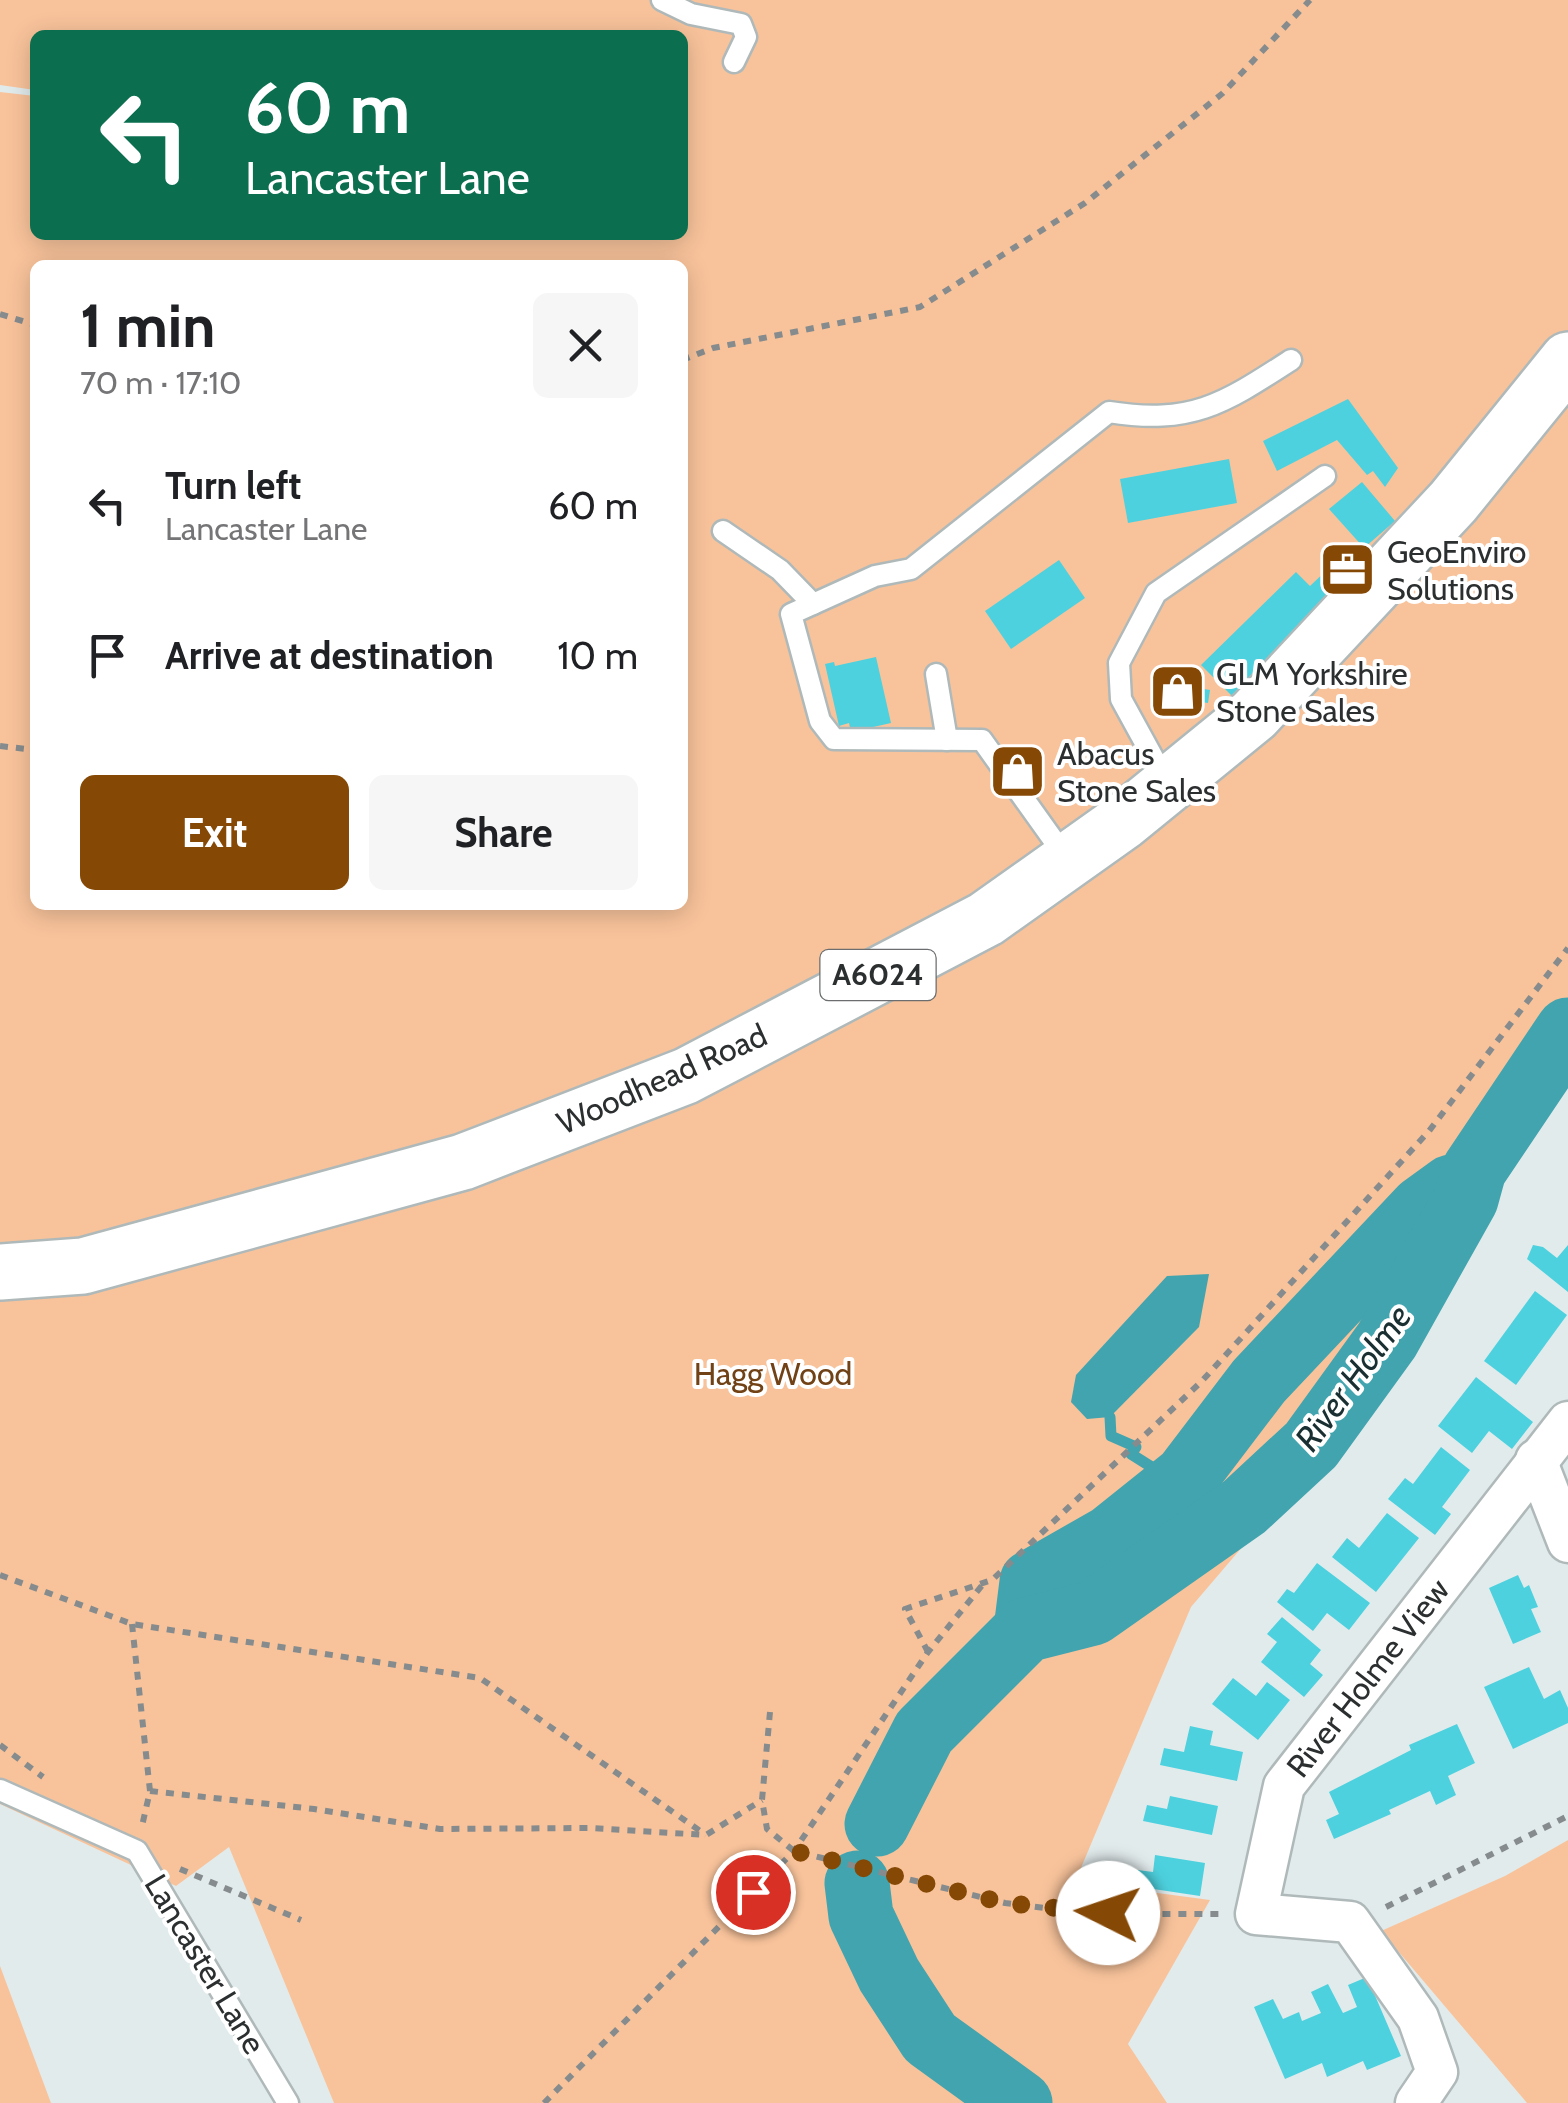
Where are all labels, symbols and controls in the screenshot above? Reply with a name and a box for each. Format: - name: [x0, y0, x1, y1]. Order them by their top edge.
- text: 60 m: [245, 65, 410, 151]
- icon: left: [80, 70, 210, 200]
- text: Lancaster Lane: [245, 151, 530, 205]
- text: 1 min: [80, 289, 215, 362]
- button: close: [533, 293, 638, 398]
- text: 70 m · 17:10: [80, 363, 241, 402]
- text: Turn left: [165, 462, 301, 509]
- icon: left: [80, 478, 135, 533]
- text: 60 m: [548, 482, 638, 529]
- text: Lancaster Lane: [165, 509, 367, 548]
- place label: GeoEnviro Solutions: [1387, 532, 1526, 608]
- office icon: GeoEnviro Solutions: [1318, 540, 1378, 600]
- icon: arrive: [80, 628, 135, 683]
- text: Arrive at destination: [165, 632, 494, 679]
- text: 10 m: [557, 632, 638, 679]
- place label: GLM Yorkshire Stone Sales: [1216, 654, 1408, 730]
- shop icon: GLM Yorkshire Stone Sales: [1147, 662, 1207, 722]
- place label: Abacus Stone Sales: [1057, 734, 1216, 810]
- shop icon: Abacus Stone Sales: [988, 742, 1048, 802]
- button: Exit: [80, 775, 349, 890]
- button: Share: [369, 775, 638, 890]
- road number: A6024: [820, 950, 936, 1000]
- street label: Woodhead Road: [551, 1015, 773, 1142]
- water label: River Holme: [1285, 1296, 1420, 1459]
- park label: Hagg Wood: [694, 1354, 852, 1393]
- street label: River Holme View: [1278, 1571, 1457, 1785]
- pin: [711, 1850, 796, 1935]
- position arrow: [1056, 1861, 1160, 1965]
- icon: arrive: [726, 1865, 781, 1920]
- street label: Lancaster Lane: [137, 1867, 274, 2061]

